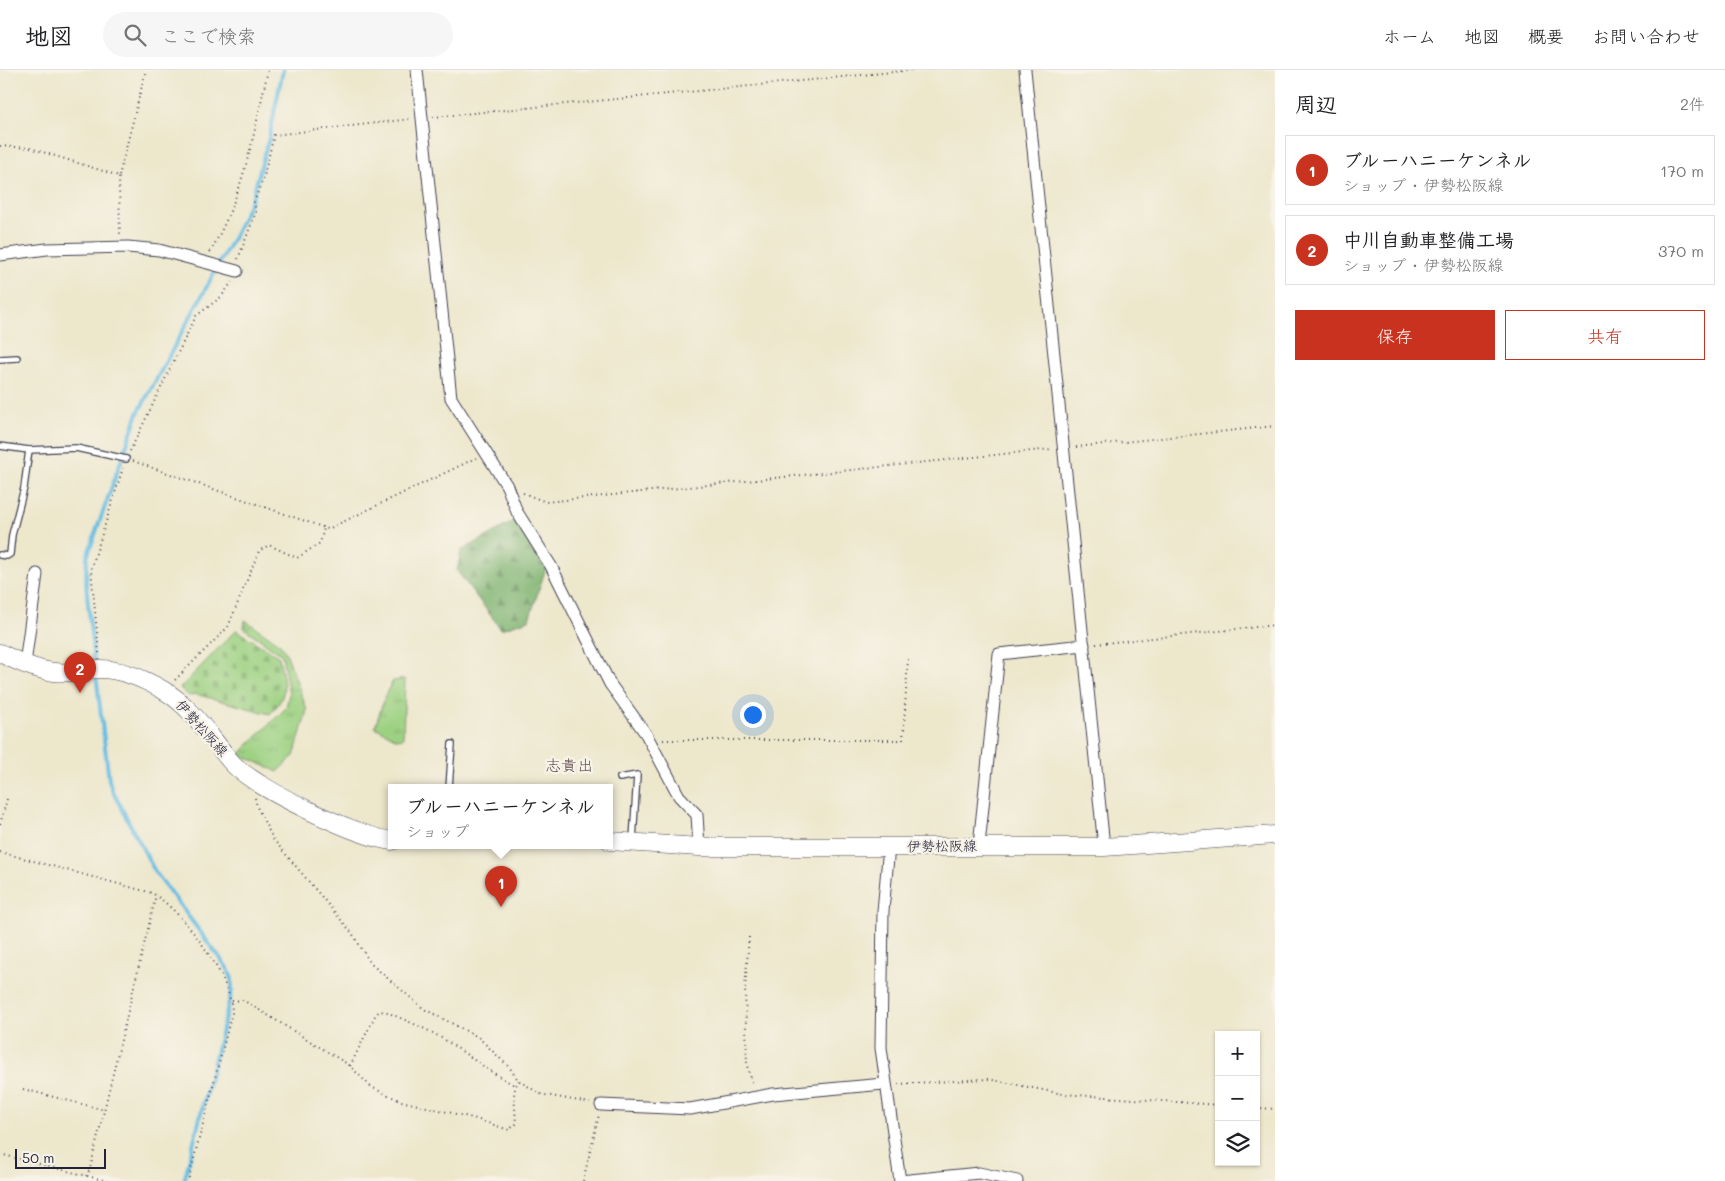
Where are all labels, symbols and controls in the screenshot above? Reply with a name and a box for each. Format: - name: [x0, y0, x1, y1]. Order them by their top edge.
- search box: [103, 12, 453, 57]
- text: 地図: [25, 20, 73, 51]
- icon: search: [121, 21, 149, 49]
- text: ここで検索: [161, 23, 256, 48]
- text: ホーム: [1383, 24, 1436, 48]
- text: 地図: [1464, 24, 1500, 48]
- text: 概要: [1528, 24, 1564, 48]
- text: お問い合わせ: [1592, 24, 1700, 48]
- text: 周辺: [1295, 90, 1337, 117]
- text: 2件: [1680, 93, 1705, 114]
- text: ブルーハニーケンネル: [1343, 147, 1532, 172]
- text: 1: [1308, 160, 1316, 181]
- text: 170 m: [1660, 160, 1704, 181]
- text: ショップ · 伊勢松阪線: [1343, 174, 1504, 195]
- text: 中川自動車整備工場: [1343, 227, 1514, 252]
- text: 2: [1308, 240, 1316, 261]
- text: 370 m: [1658, 240, 1704, 261]
- text: ショップ · 伊勢松阪線: [1343, 254, 1504, 275]
- button: 保存: [1295, 310, 1495, 360]
- button: 共有: [1505, 310, 1705, 360]
- pin: 2: [64, 652, 96, 693]
- street label: 伊勢松阪線: [172, 695, 233, 760]
- your location: [740, 702, 766, 728]
- district label: 志貴出: [545, 754, 593, 775]
- popup: [388, 784, 613, 849]
- text: ブルーハニーケンネル: [406, 793, 595, 818]
- text: ショップ: [406, 820, 469, 841]
- street label: 伊勢松阪線: [907, 835, 977, 856]
- pin: 1: [485, 866, 517, 907]
- map controls: [1215, 1031, 1260, 1166]
- button: +: [1215, 1031, 1260, 1076]
- button: −: [1215, 1076, 1260, 1121]
- button: layers: [1215, 1121, 1260, 1166]
- scale bar: [15, 1146, 106, 1169]
- text: 50 m: [22, 1148, 54, 1167]

